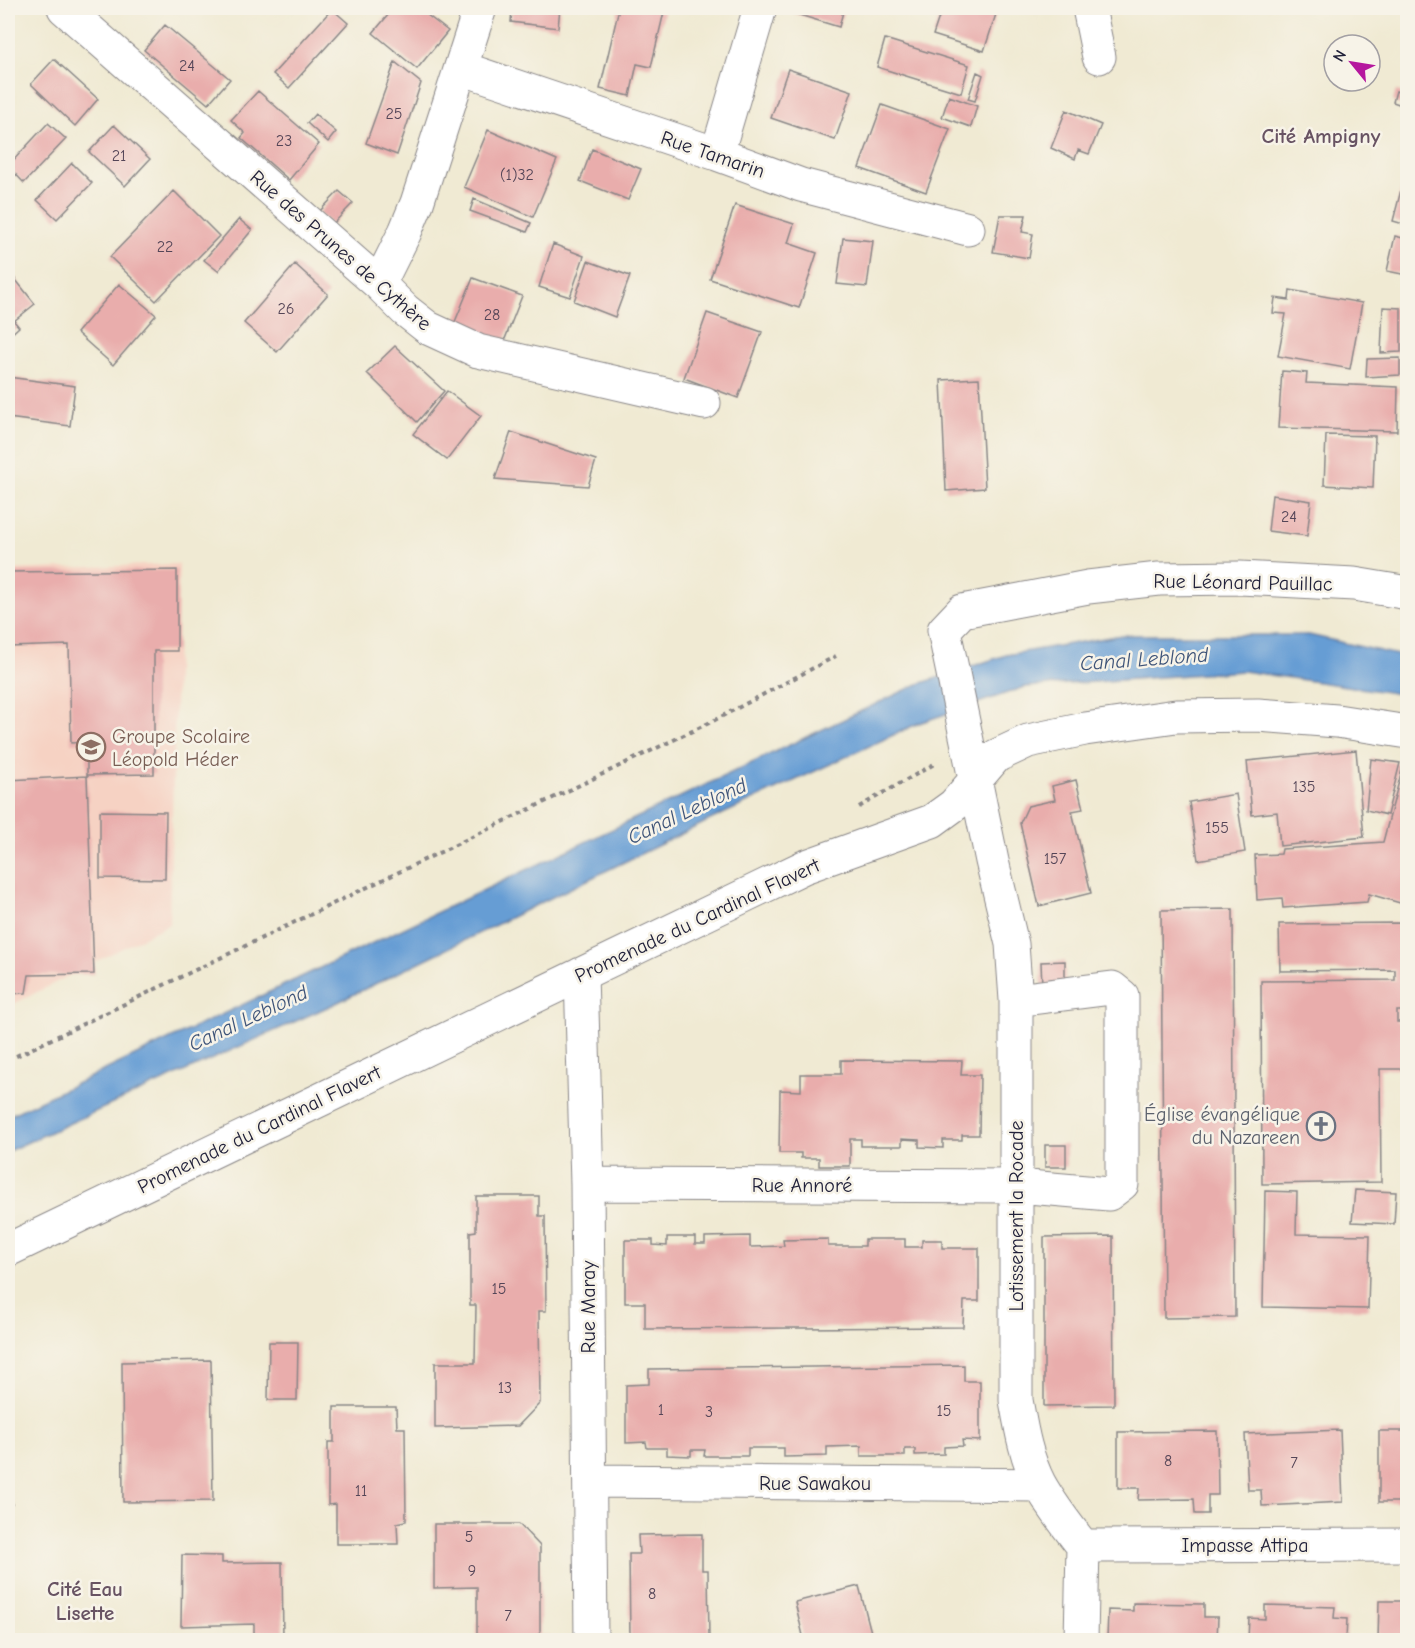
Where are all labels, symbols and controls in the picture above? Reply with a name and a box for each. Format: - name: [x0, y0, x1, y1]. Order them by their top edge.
- north arrow: [1322, 33, 1382, 93]
- text: N: [1329, 47, 1350, 65]
- house number: 24: [179, 57, 195, 75]
- house number: 25: [385, 105, 403, 123]
- district label: Cité Ampigny: [1262, 124, 1381, 148]
- street label: Rue Tamarin: [658, 126, 768, 183]
- house number: 23: [276, 132, 292, 150]
- house number: 21: [112, 147, 126, 165]
- street label: Rue des Prunes de Cythère: [245, 165, 436, 335]
- house number: (1)32: [500, 166, 534, 184]
- house number: 22: [157, 238, 173, 256]
- house number: 26: [277, 300, 295, 318]
- house number: 28: [484, 306, 500, 324]
- house number: 24: [1281, 508, 1297, 526]
- street label: Rue Léonard Pauillac: [1153, 569, 1333, 596]
- water label: Canal Leblond: [1079, 642, 1210, 675]
- place label: Groupe Scolaire Léopold Héder: [112, 725, 250, 771]
- school or university icon: Groupe Scolaire Léopold Héder: [75, 731, 107, 763]
- water label: Canal Leblond: [624, 773, 751, 849]
- house number: 135: [1292, 778, 1316, 796]
- house number: 155: [1205, 819, 1229, 837]
- house number: 157: [1044, 850, 1067, 868]
- street label: Promenade du Cardinal Flavert: [571, 853, 824, 987]
- water label: Canal Leblond: [185, 980, 312, 1056]
- street label: Promenade du Cardinal Flavert: [134, 1060, 386, 1198]
- place label: Église évangélique du Nazareen: [1144, 1103, 1300, 1149]
- church icon: Église évangélique du Nazareen: [1305, 1110, 1337, 1142]
- street label: Lotissement la Rocade: [1005, 1120, 1028, 1312]
- street label: Rue Annoré: [752, 1174, 852, 1197]
- street label: Rue Maray: [577, 1261, 600, 1353]
- house number: 15: [491, 1280, 507, 1298]
- house number: 13: [498, 1379, 512, 1397]
- house number: 1: [658, 1401, 664, 1419]
- house number: 15: [936, 1402, 952, 1420]
- house number: 3: [705, 1403, 713, 1421]
- house number: 8: [1164, 1452, 1172, 1470]
- house number: 7: [1290, 1454, 1298, 1472]
- street label: Rue Sawakou: [759, 1472, 871, 1495]
- house number: 11: [355, 1482, 367, 1500]
- house number: 5: [465, 1528, 473, 1546]
- street label: Impasse Attipa: [1181, 1534, 1309, 1557]
- house number: 9: [468, 1562, 476, 1580]
- district label: Cité Eau Lisette: [47, 1577, 123, 1625]
- house number: 8: [648, 1585, 656, 1603]
- house number: 7: [504, 1607, 512, 1625]

